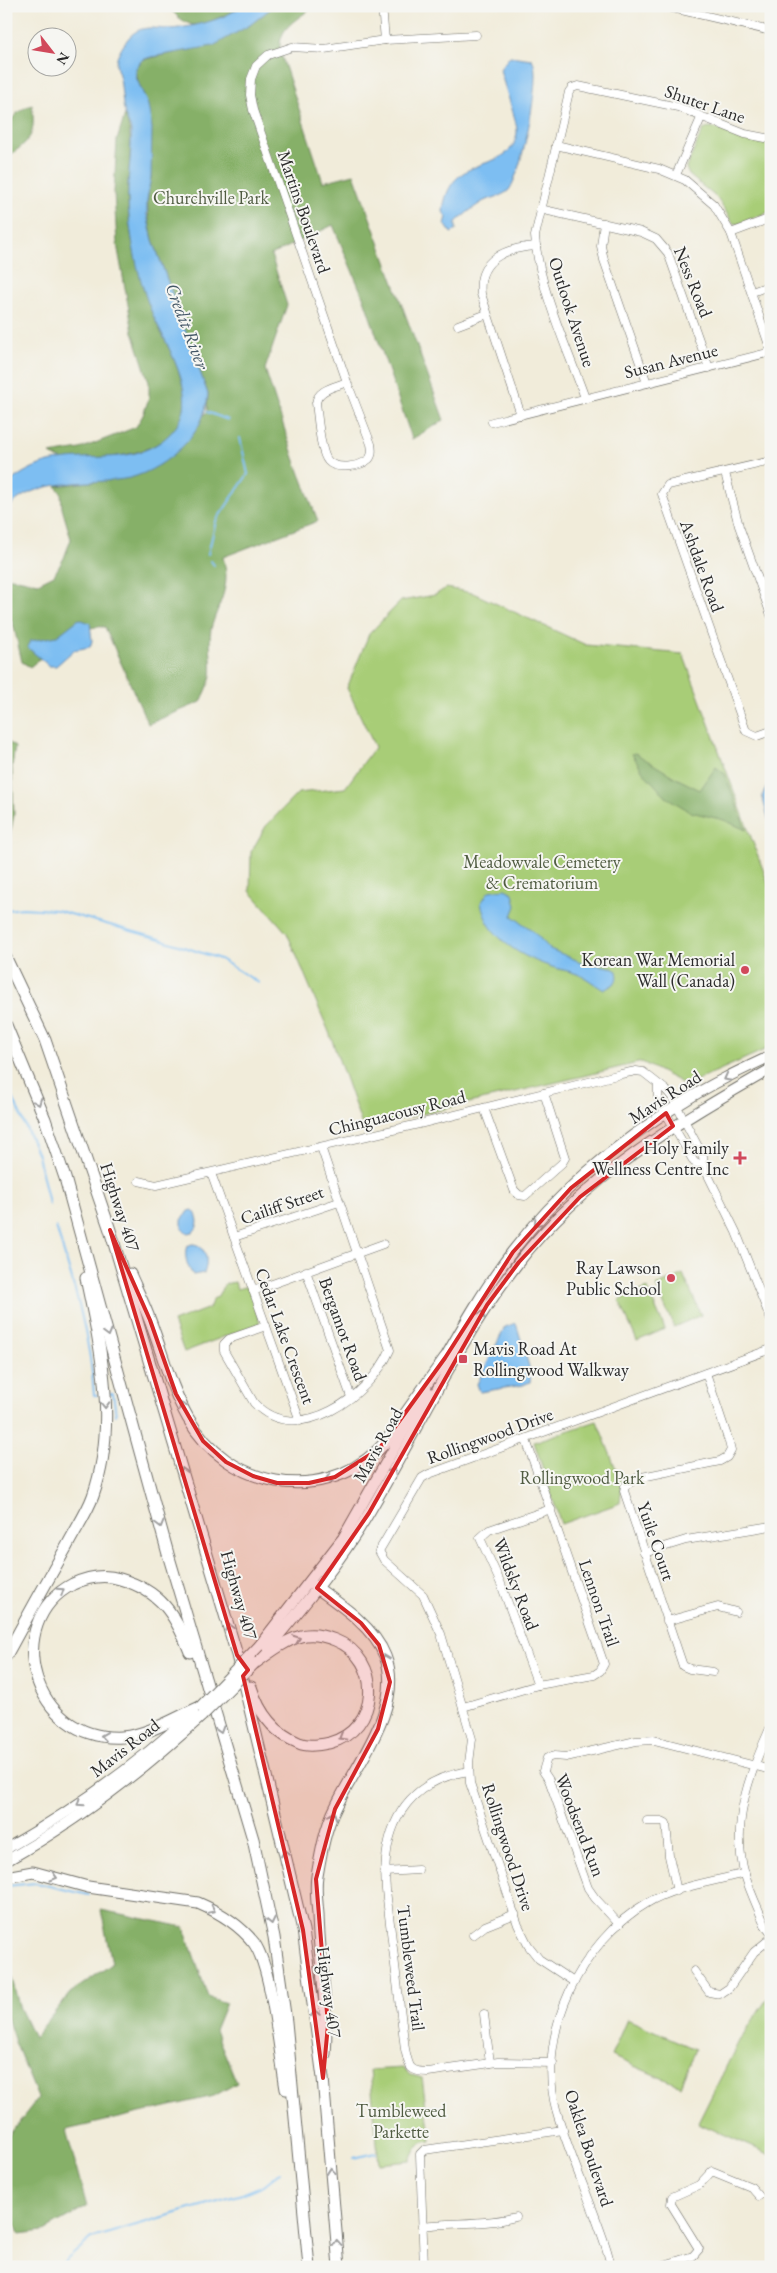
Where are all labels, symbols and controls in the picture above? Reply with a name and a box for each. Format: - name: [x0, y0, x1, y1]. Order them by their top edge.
- north arrow: [28, 28, 78, 78]
- text: N: [52, 49, 74, 69]
- street label: Shuter Lane: [662, 79, 748, 128]
- street label: Martins Boulevard: [273, 147, 337, 277]
- park label: Churchville Park: [153, 186, 270, 209]
- street label: Ness Road: [669, 243, 718, 321]
- street label: Outlook Avenue: [544, 254, 601, 370]
- water label: Credit River: [160, 279, 216, 374]
- street label: Susan Avenue: [622, 338, 720, 383]
- street label: Ashdale Road: [675, 516, 730, 616]
- park label: Meadowvale Cemetery & Crematorium: [463, 850, 621, 894]
- place label: Korean War Memorial Wall (Canada): [581, 948, 735, 992]
- marker: Korean War Memorial Wall (Canada): [739, 964, 751, 976]
- street label: Mavis Road: [624, 1064, 706, 1129]
- one-way arrow: [724, 1072, 733, 1082]
- street label: Chinguacousy Road: [326, 1084, 469, 1141]
- one-way arrow: [32, 1097, 42, 1106]
- place label: Holy Family Wellness Centre Inc: [592, 1136, 729, 1180]
- marker: Holy Family Wellness Centre Inc: [733, 1151, 747, 1165]
- street label: Highway 407: [95, 1159, 146, 1255]
- street label: Cailiff Street: [237, 1179, 327, 1229]
- one-way arrow: [534, 1217, 543, 1226]
- place label: Ray Lawson Public School: [566, 1256, 661, 1300]
- street label: Cedar Lake Crescent: [250, 1265, 321, 1407]
- marker: Ray Lawson Public School: [665, 1272, 677, 1284]
- street label: Bergamot Road: [314, 1274, 373, 1385]
- one-way arrow: [475, 1311, 485, 1320]
- one-way arrow: [102, 1329, 113, 1338]
- place label: Mavis Road At Rollingwood Walkway: [473, 1337, 629, 1381]
- marker: Mavis Road At Rollingwood Walkway: [457, 1353, 469, 1365]
- one-way arrow: [100, 1401, 111, 1409]
- one-way arrow: [178, 1402, 188, 1411]
- street label: Rollingwood Drive: [424, 1402, 556, 1469]
- street label: Mavis Road: [348, 1403, 408, 1486]
- park label: Rollingwood Park: [520, 1466, 645, 1489]
- one-way arrow: [386, 1467, 396, 1476]
- one-way arrow: [179, 1468, 189, 1476]
- one-way arrow: [325, 1472, 333, 1482]
- street label: Yuile Court: [632, 1498, 681, 1584]
- one-way arrow: [154, 1520, 165, 1529]
- street label: Wildsky Road: [488, 1534, 545, 1634]
- street label: Highway 407: [216, 1547, 263, 1643]
- street label: Lennon Trail: [574, 1556, 625, 1649]
- one-way arrow: [55, 1588, 65, 1597]
- one-way arrow: [225, 1624, 235, 1632]
- one-way arrow: [292, 1635, 301, 1645]
- one-way arrow: [381, 1654, 391, 1663]
- street label: Mavis Road: [85, 1713, 165, 1782]
- one-way arrow: [215, 1726, 225, 1734]
- one-way arrow: [100, 1731, 109, 1741]
- one-way arrow: [339, 1731, 348, 1741]
- street label: Woodsend Run: [550, 1770, 611, 1880]
- street label: Rollingwood Drive: [477, 1780, 540, 1914]
- one-way arrow: [76, 1797, 85, 1806]
- one-way arrow: [327, 1811, 337, 1820]
- one-way arrow: [280, 1849, 291, 1857]
- one-way arrow: [49, 1871, 57, 1881]
- one-way arrow: [207, 1904, 216, 1914]
- street label: Tumbleweed Trail: [392, 1904, 431, 2032]
- one-way arrow: [265, 1917, 276, 1926]
- street label: Highway 407: [312, 1945, 347, 2039]
- one-way arrow: [311, 2008, 321, 2017]
- street label: Oaklea Boulevard: [560, 2086, 619, 2210]
- park label: Tumbleweed Parkette: [356, 2099, 447, 2143]
- one-way arrow: [326, 2167, 337, 2175]
- one-way arrow: [331, 2239, 342, 2247]

